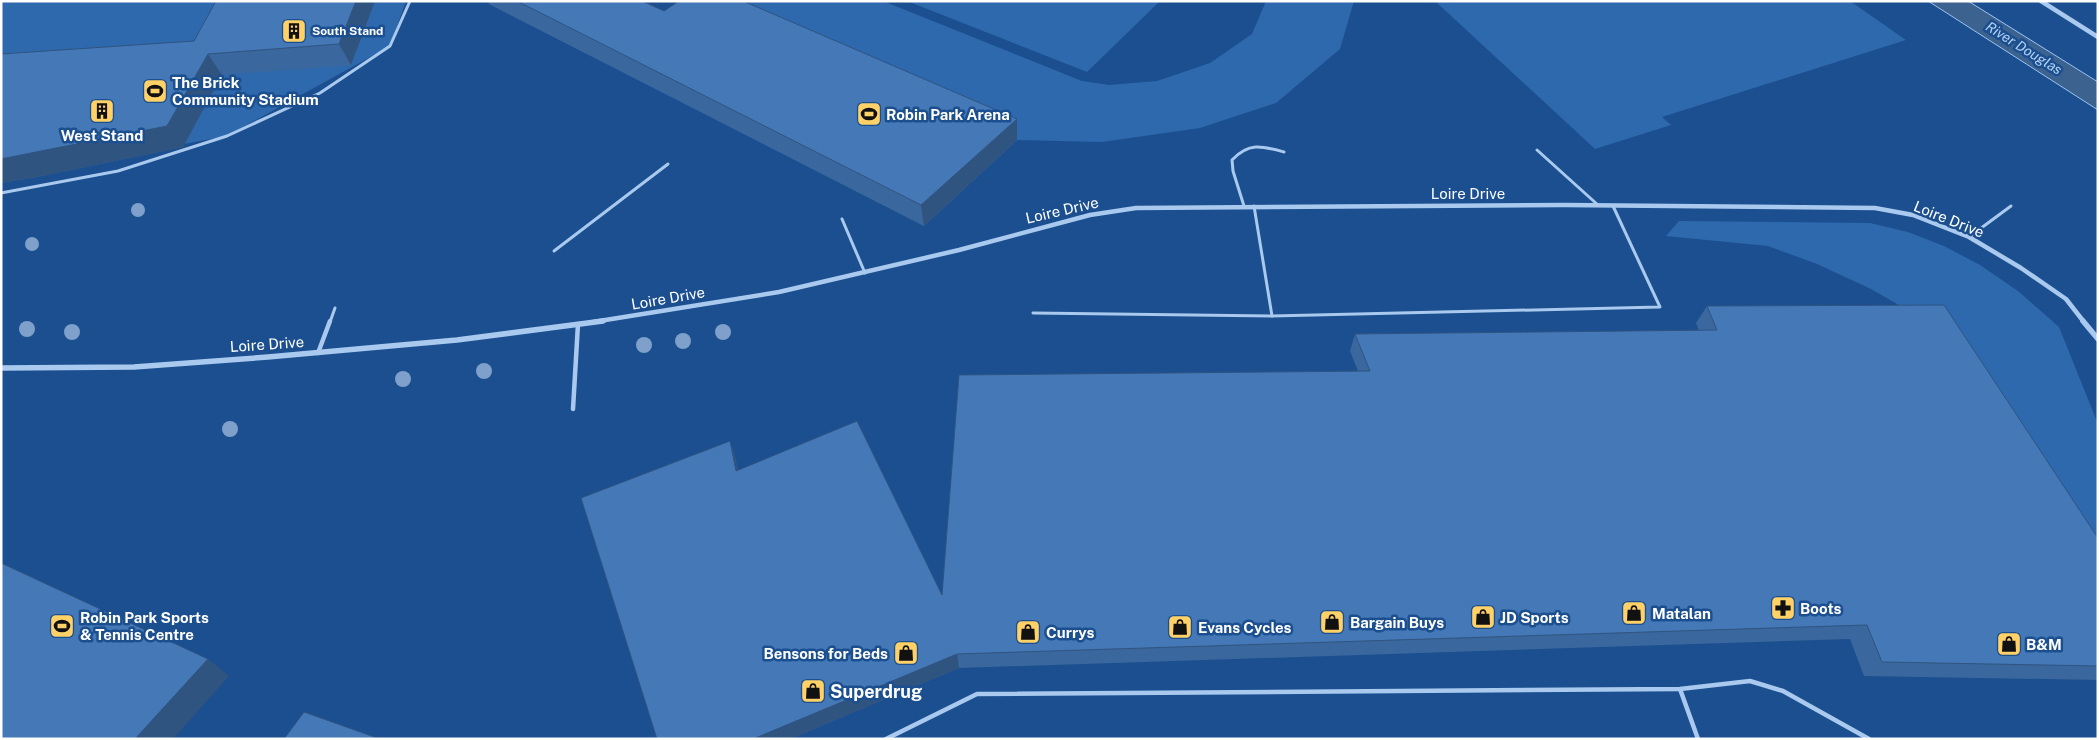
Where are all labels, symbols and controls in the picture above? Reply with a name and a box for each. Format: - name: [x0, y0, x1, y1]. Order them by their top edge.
- building icon: South Stand: [281, 18, 307, 44]
- water label: River Douglas: [1983, 18, 2065, 78]
- place label: South Stand: [312, 24, 383, 38]
- place label: The Brick Community Stadium: [172, 74, 319, 108]
- sports icon: The Brick Community Stadium: [142, 78, 168, 104]
- building icon: West Stand: [89, 98, 115, 124]
- sports icon: Robin Park Arena: [856, 101, 882, 127]
- place label: Robin Park Arena: [886, 106, 1010, 123]
- place label: West Stand: [61, 127, 143, 144]
- street label: Loire Drive: [1431, 185, 1505, 202]
- street label: Loire Drive: [1024, 193, 1100, 227]
- street label: Loire Drive: [1911, 197, 1987, 241]
- street label: Loire Drive: [630, 283, 706, 313]
- street label: Loire Drive: [229, 333, 305, 355]
- pharmacy icon: Boots: [1770, 595, 1796, 621]
- shop icon: Matalan: [1621, 600, 1647, 626]
- place label: Boots: [1800, 600, 1842, 617]
- shop icon: JD Sports: [1470, 604, 1496, 630]
- place label: Matalan: [1652, 605, 1711, 622]
- place label: Robin Park Sports & Tennis Centre: [80, 609, 209, 643]
- shop icon: Bargain Buys: [1319, 609, 1345, 635]
- place label: JD Sports: [1500, 609, 1569, 626]
- sports icon: Robin Park Sports & Tennis Centre: [49, 613, 75, 639]
- shop icon: Evans Cycles: [1167, 614, 1193, 640]
- place label: Bargain Buys: [1350, 614, 1444, 631]
- shop icon: Currys: [1015, 619, 1041, 645]
- place label: Evans Cycles: [1198, 619, 1292, 636]
- place label: Currys: [1046, 624, 1094, 641]
- shop icon: B&M: [1996, 631, 2022, 657]
- place label: B&M: [2026, 636, 2062, 653]
- shop icon: Bensons for Beds: [893, 640, 919, 666]
- place label: Bensons for Beds: [763, 645, 888, 662]
- shop icon: Superdrug: [800, 678, 826, 704]
- place label: Superdrug: [830, 681, 922, 702]

